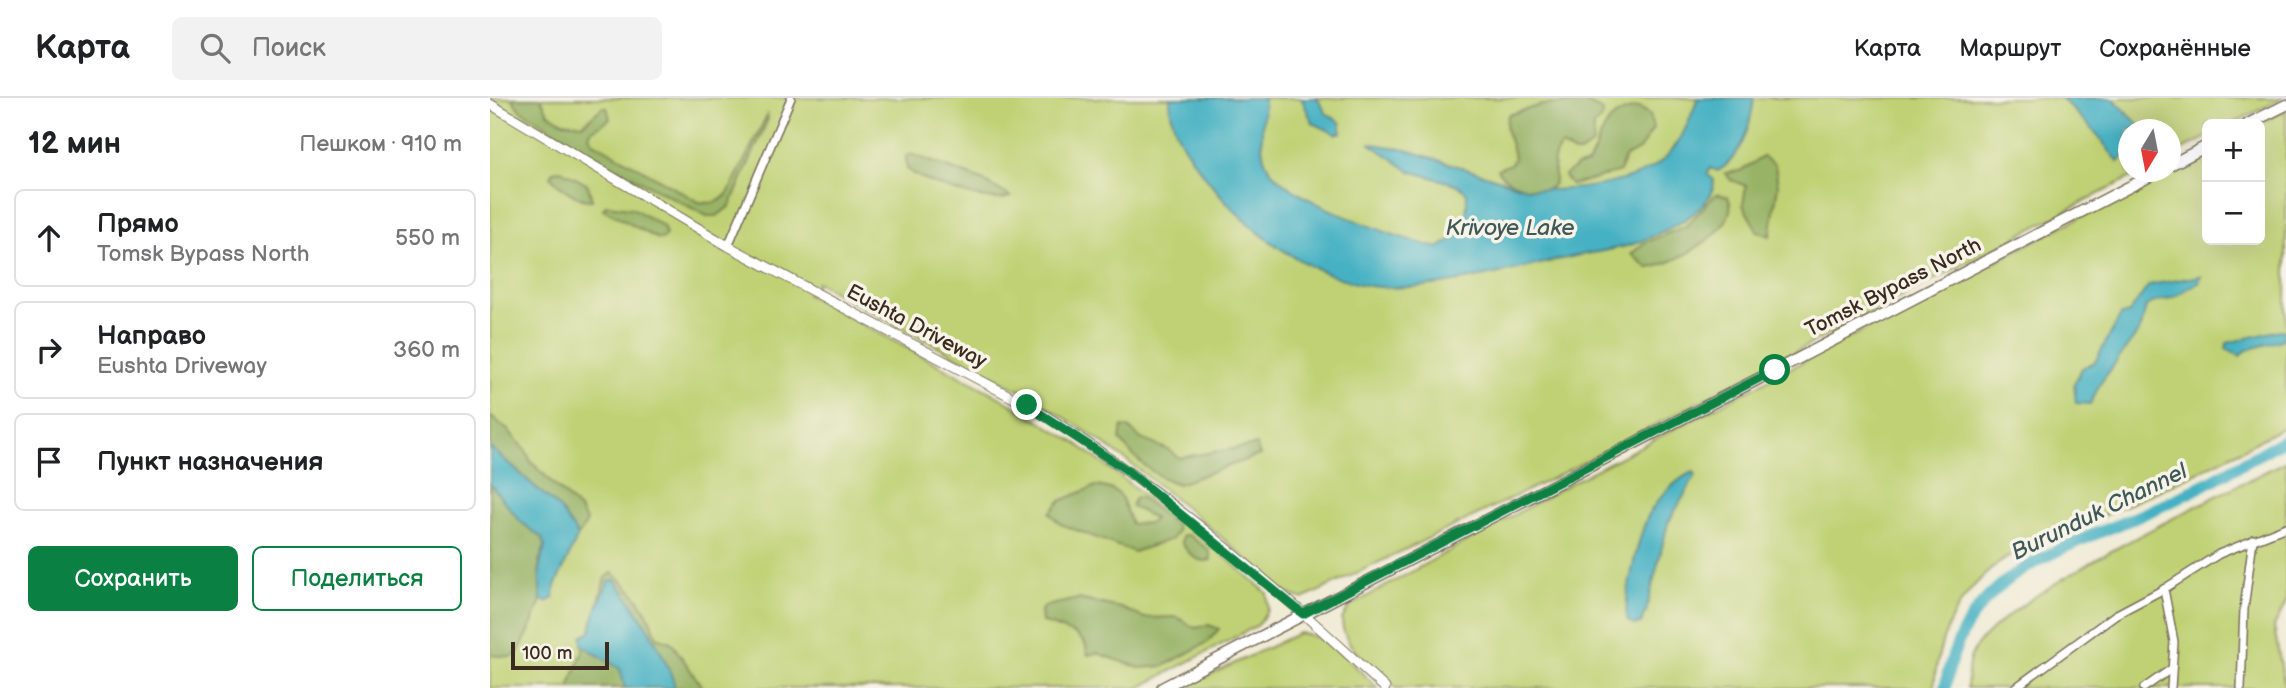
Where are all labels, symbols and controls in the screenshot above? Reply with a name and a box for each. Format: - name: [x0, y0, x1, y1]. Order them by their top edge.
- search box: [172, 17, 662, 80]
- text: Карта: [35, 28, 130, 68]
- icon: search: [196, 29, 234, 67]
- text: Поиск: [252, 33, 326, 64]
- text: Карта: [1854, 34, 1921, 63]
- text: Маршрут: [1959, 34, 2061, 63]
- text: Сохранённые: [2099, 34, 2251, 63]
- north arrow: [2118, 119, 2181, 182]
- map controls: [2202, 119, 2265, 245]
- button: +: [2202, 119, 2265, 182]
- text: 12 мин: [28, 126, 121, 162]
- text: Пешком · 910 m: [299, 130, 462, 158]
- button: −: [2202, 182, 2265, 245]
- text: Прямо: [97, 209, 179, 240]
- water label: Krivoye Lake: [1445, 214, 1575, 242]
- icon: ahead: [30, 219, 68, 257]
- text: 550 m: [395, 224, 460, 252]
- street label: Tomsk Bypass North: [1801, 232, 1985, 343]
- text: Tomsk Bypass North: [97, 240, 310, 268]
- street label: Eushta Driveway: [842, 279, 992, 374]
- text: Направо: [97, 321, 206, 352]
- icon: right: [30, 331, 68, 369]
- text: 360 m: [393, 336, 460, 364]
- text: Eushta Driveway: [97, 352, 267, 380]
- route start: [1759, 354, 1790, 385]
- route end: [1011, 389, 1042, 420]
- icon: arrive: [30, 443, 68, 481]
- text: Пункт назначения: [97, 447, 323, 478]
- water label: Burunduk Channel: [2007, 457, 2193, 567]
- button: Сохранить: [28, 546, 238, 611]
- button: Поделиться: [252, 546, 462, 611]
- scale bar: [511, 639, 609, 671]
- text: 100 m: [522, 642, 573, 665]

